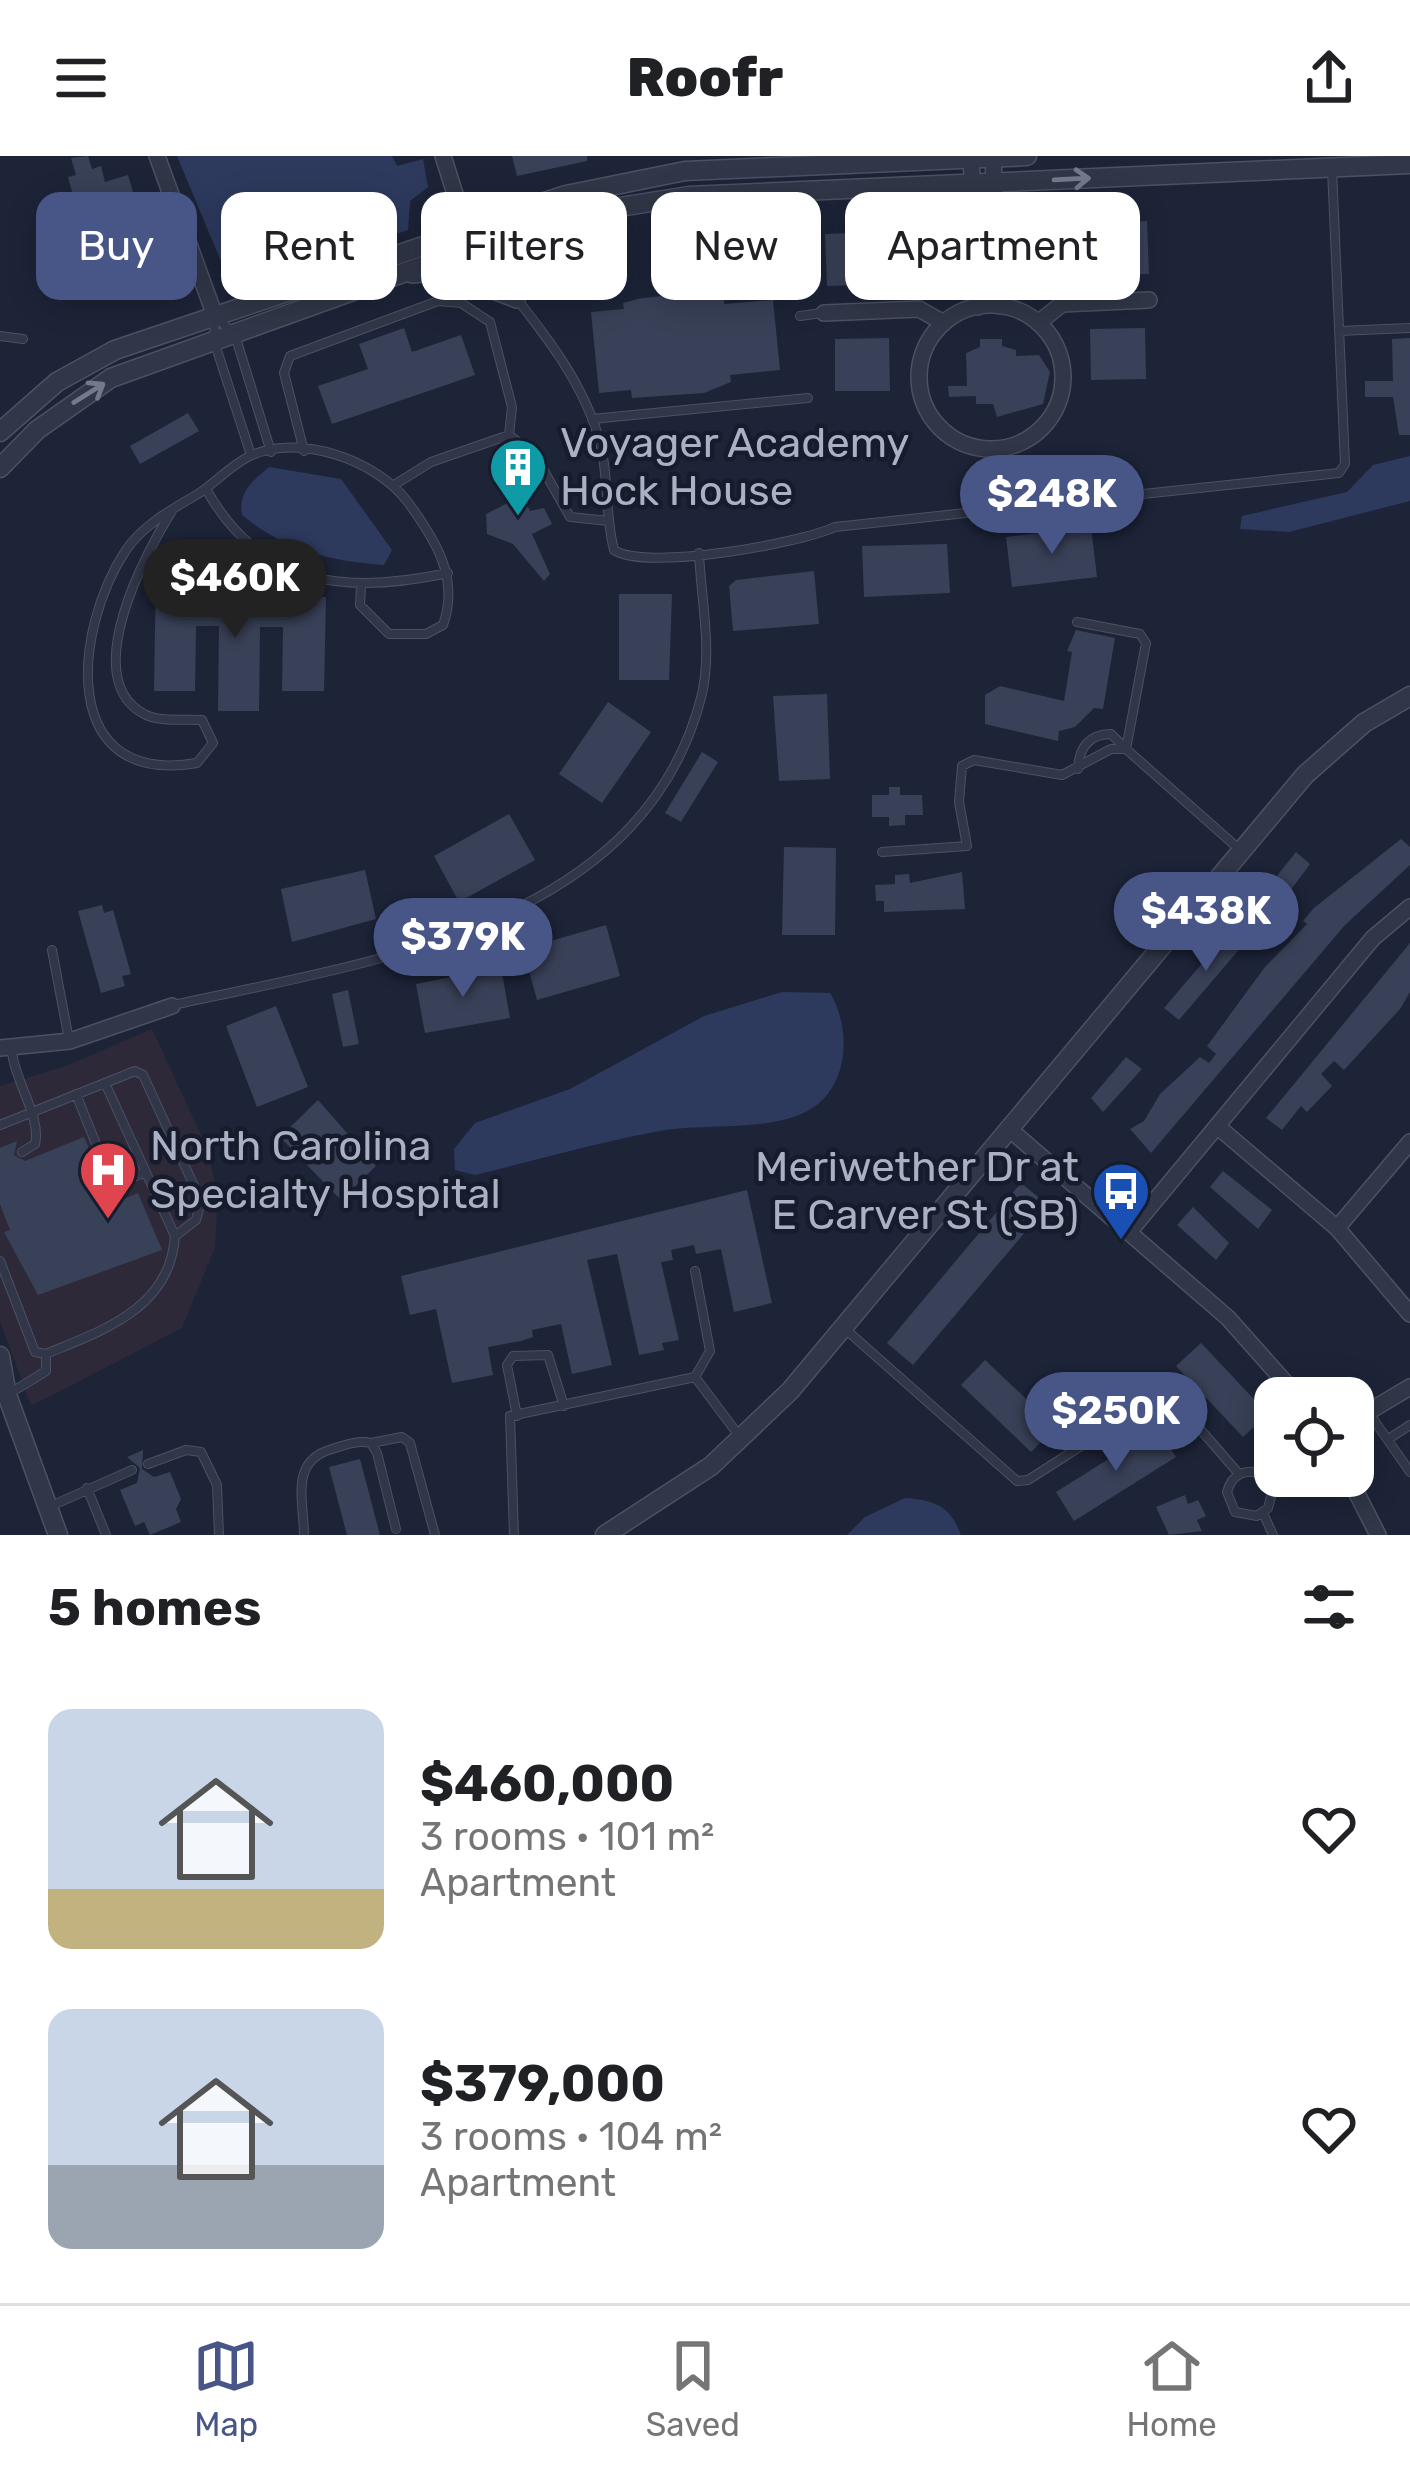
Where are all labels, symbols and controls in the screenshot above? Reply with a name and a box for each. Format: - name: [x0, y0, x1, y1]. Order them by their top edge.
- icon: menu: [48, 45, 114, 111]
- icon: share: [1296, 45, 1362, 111]
- text: Roofr: [627, 46, 783, 110]
- one-way arrow: [1052, 167, 1091, 190]
- chip: Buy: [36, 192, 197, 300]
- chip: Rent: [221, 192, 397, 300]
- chip: Filters: [421, 192, 627, 300]
- chip: New: [651, 192, 821, 300]
- chip: Apartment: [845, 192, 1140, 300]
- one-way arrow: [71, 380, 105, 405]
- place label: Voyager Academy Hock House: [560, 418, 910, 516]
- building icon: Voyager Academy Hock House: [487, 436, 549, 518]
- pin: $248K: [968, 455, 1136, 557]
- text: $248K: [987, 471, 1117, 517]
- pin: $460K: [151, 539, 319, 641]
- text: $460K: [170, 555, 300, 601]
- pin: $438K: [1122, 872, 1290, 974]
- text: $438K: [1141, 888, 1271, 934]
- pin: $379K: [379, 898, 547, 1000]
- text: $379K: [401, 914, 525, 960]
- place label: North Carolina Specialty Hospital: [150, 1121, 501, 1219]
- hospital icon: North Carolina Specialty Hospital: [77, 1139, 139, 1221]
- place label: Meriwether Dr at E Carver St (SB): [755, 1142, 1079, 1240]
- bus stop icon: Meriwether Dr at E Carver St (SB): [1090, 1160, 1152, 1242]
- pin: $250K: [1032, 1372, 1200, 1474]
- map controls: [1254, 1377, 1374, 1497]
- button: locate: [1254, 1377, 1374, 1497]
- text: $250K: [1052, 1388, 1180, 1434]
- icon: filters: [1296, 1574, 1362, 1640]
- text: 5 homes: [48, 1577, 261, 1638]
- text: $460,000: [420, 1753, 674, 1814]
- icon: home: [144, 1757, 288, 1901]
- icon: heart: [1296, 1796, 1362, 1862]
- text: 3 rooms · 101 m²: [420, 1814, 714, 1860]
- text: Apartment: [420, 1860, 616, 1906]
- text: $379,000: [420, 2053, 665, 2114]
- icon: home: [144, 2057, 288, 2201]
- icon: heart: [1296, 2096, 1362, 2162]
- text: 3 rooms · 104 m²: [420, 2114, 722, 2160]
- text: Apartment: [420, 2160, 616, 2206]
- tab: Map: [193, 2333, 259, 2444]
- tab: Saved: [646, 2333, 740, 2444]
- tab: Home: [1126, 2333, 1217, 2444]

